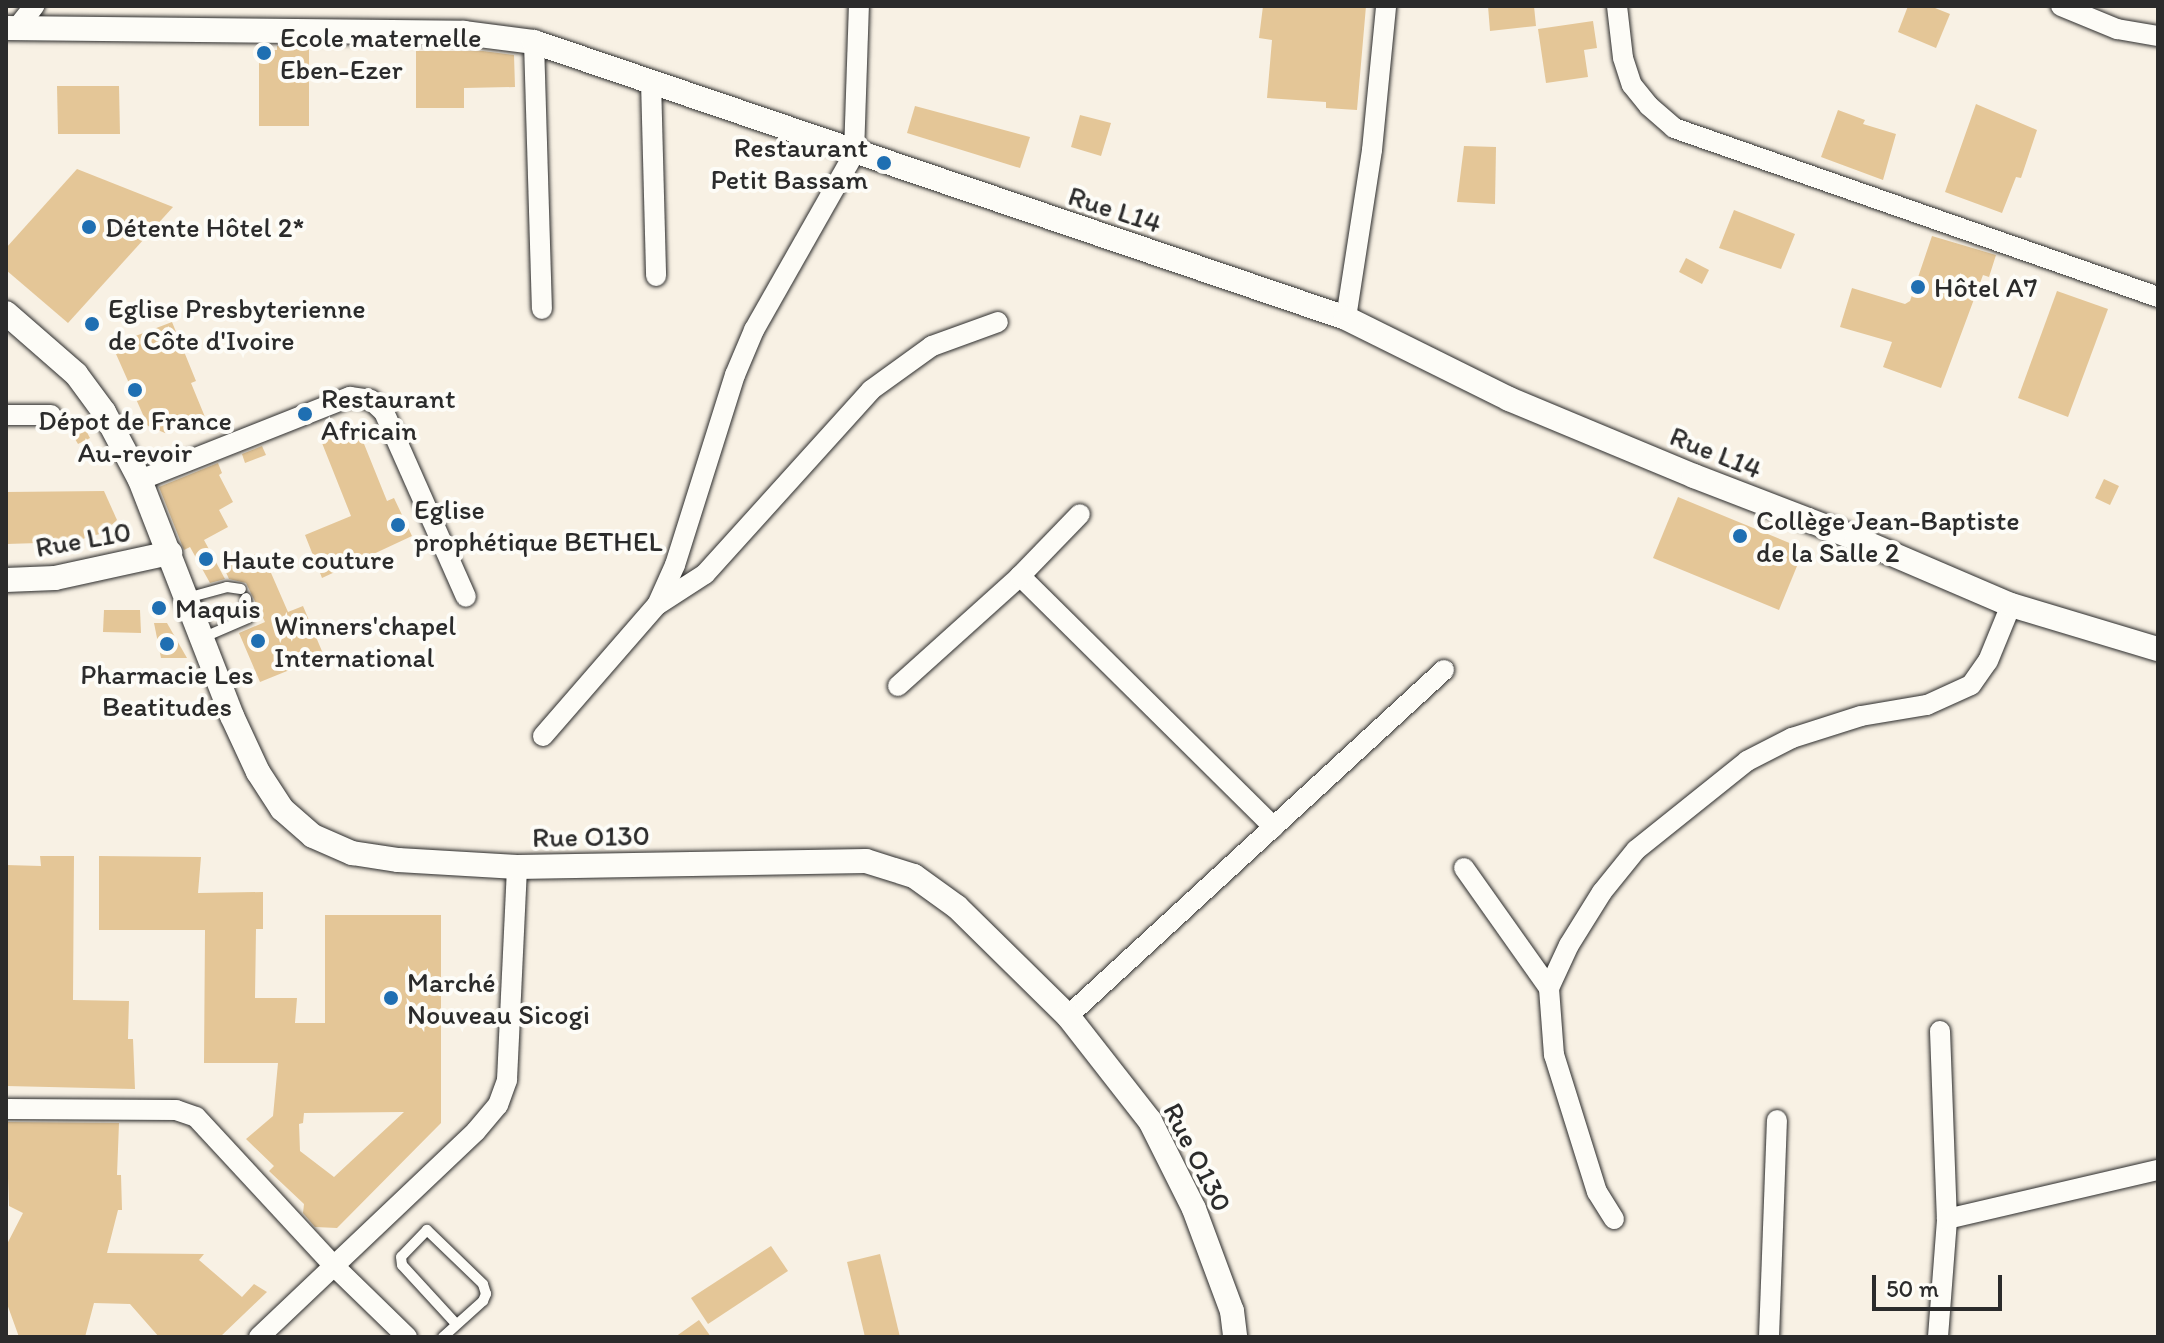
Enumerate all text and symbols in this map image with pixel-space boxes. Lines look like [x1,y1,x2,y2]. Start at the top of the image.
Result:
place label: Ecole maternelle Eben-Ezer [280,20,482,86]
marker: Ecole maternelle Eben-Ezer [255,44,273,62]
place label: Restaurant Petit Bassam [710,130,868,196]
marker: Restaurant Petit Bassam [875,154,893,172]
street label: Rue L14 [1064,178,1166,240]
place label: Détente Hôtel 2* [105,210,304,244]
marker: Détente Hôtel 2* [80,218,98,236]
place label: Hôtel A7 [1934,270,2037,304]
marker: Hôtel A7 [1909,278,1927,296]
place label: Eglise Presbyterienne de Côte d'Ivoire [108,291,365,357]
marker: Eglise Presbyterienne de Côte d'Ivoire [83,315,101,333]
marker: Dépot de France Au-revoir [126,381,144,399]
place label: Restaurant Africain [321,381,455,447]
place label: Dépot de France Au-revoir [38,403,232,469]
marker: Restaurant Africain [296,405,314,423]
street label: Rue L14 [1665,418,1767,486]
place label: Eglise prophétique BETHEL [414,492,663,558]
place label: Collège Jean-Baptiste de la Salle 2 [1756,503,2019,569]
street label: Rue L10 [33,514,133,564]
marker: Eglise prophétique BETHEL [389,516,407,534]
marker: Collège Jean-Baptiste de la Salle 2 [1731,527,1749,545]
place label: Haute couture [222,542,395,576]
marker: Haute couture [197,550,215,568]
place label: Maquis [175,591,261,625]
marker: Maquis [150,599,168,617]
place label: Winners'chapel International [274,608,456,674]
marker: Winners'chapel International [249,632,267,650]
marker: Pharmacie Les Beatitudes [158,635,176,653]
place label: Pharmacie Les Beatitudes [80,657,254,723]
street label: Rue O130 [532,818,650,854]
place label: Marché Nouveau Sicogi [407,965,590,1031]
marker: Marché Nouveau Sicogi [382,989,400,1007]
street label: Rue O130 [1156,1097,1240,1217]
scale bar [1876,1259,2006,1309]
text: 50 m [1886,1274,1939,1303]

